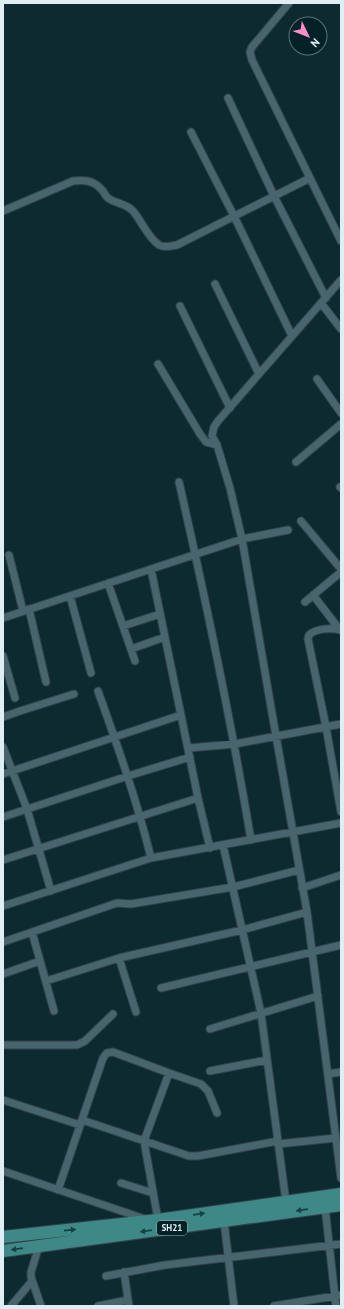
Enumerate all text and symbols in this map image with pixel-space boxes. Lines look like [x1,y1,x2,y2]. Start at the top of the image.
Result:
north arrow [288,16,328,56]
text: N [308,35,323,50]
one-way arrow [296,1207,308,1213]
one-way arrow [193,1211,205,1217]
road number: SH21 [157,1221,187,1235]
one-way arrow [64,1227,76,1233]
one-way arrow [140,1228,152,1234]
one-way arrow [11,1246,23,1252]

